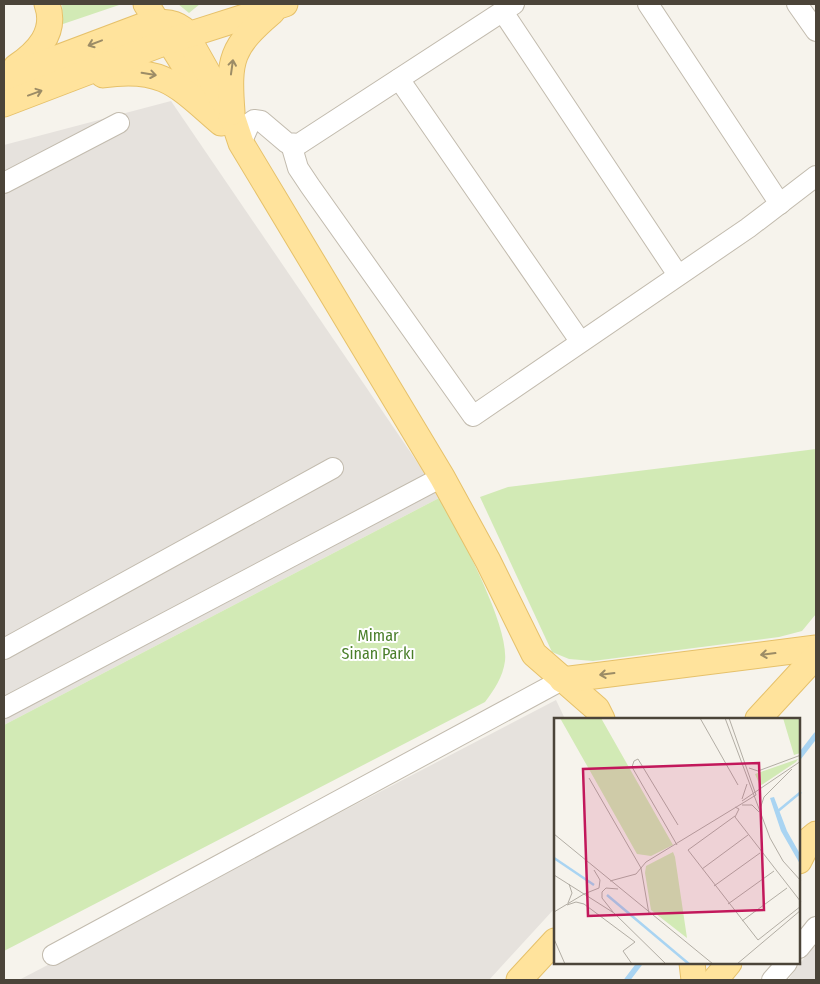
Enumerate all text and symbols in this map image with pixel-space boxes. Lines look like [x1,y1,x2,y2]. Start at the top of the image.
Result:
one-way arrow [88,39,103,48]
one-way arrow [227,59,237,75]
one-way arrow [140,70,156,80]
one-way arrow [27,88,42,97]
park label: Mimar Sinan Parkı [342,626,414,663]
one-way arrow [760,649,776,659]
one-way arrow [599,670,615,680]
inset map [554,718,800,964]

